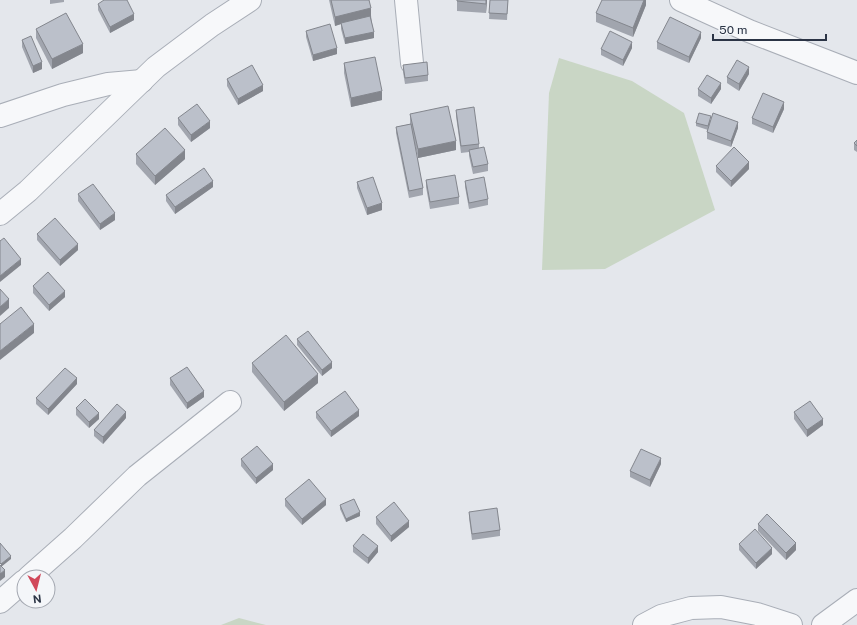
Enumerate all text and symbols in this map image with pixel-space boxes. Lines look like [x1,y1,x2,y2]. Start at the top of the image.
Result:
scale bar [713,16,826,42]
text: 50 m [719,23,747,37]
north arrow [16,569,56,609]
text: N [32,592,42,605]

